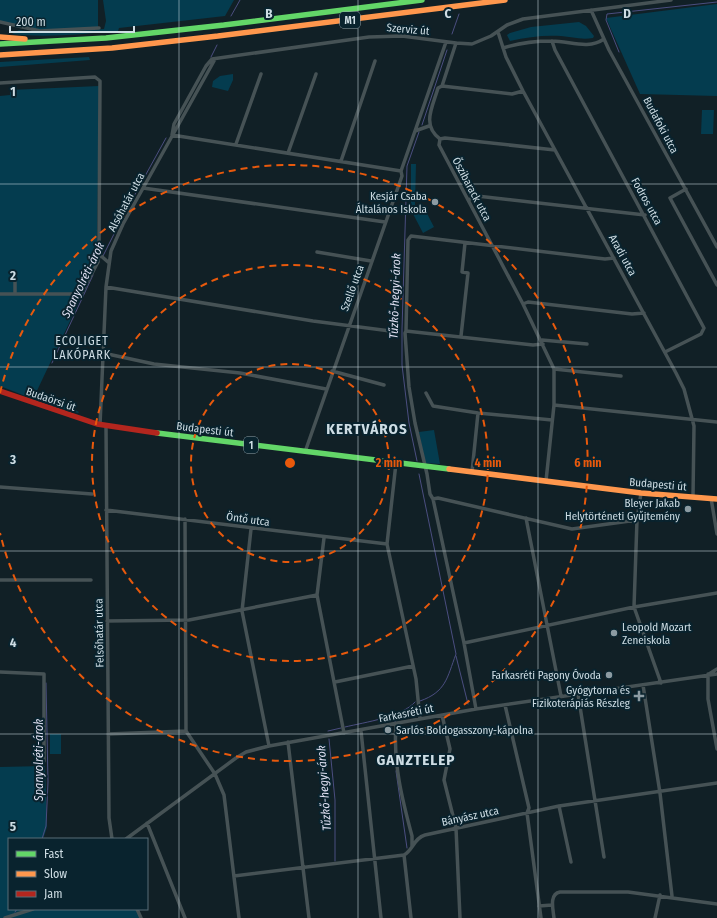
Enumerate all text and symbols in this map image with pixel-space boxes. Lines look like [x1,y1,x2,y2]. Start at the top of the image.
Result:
text: B [265,6,273,21]
text: C [445,6,452,21]
text: D [623,6,631,21]
scale bar [10,8,134,34]
road number: M1 [340,12,360,28]
text: 200 m [16,15,46,29]
street label: Szerviz út [386,21,430,38]
text: 1 [10,84,16,99]
street label: Budafoki utca [640,95,681,156]
street label: Őszibarack utca [449,155,495,223]
street label: Alsóhatár utca [105,171,147,234]
street label: Fodros utca [628,175,665,227]
place label: Kesjár Csaba Általános Iskola [356,190,427,216]
marker: Kesjár Csaba Általános Iskola [430,197,440,207]
street label: Aradi utca [606,232,639,278]
water label: Spanyolréti-árok [58,240,107,321]
water label: Tűzkő-hegyi-árok [387,253,403,339]
street label: Szellő utca [338,263,367,313]
text: 2 [9,268,16,283]
district label: ECOLIGET LAKÓPARK [53,334,111,362]
street label: Budaörsi út [24,385,78,414]
street label: Budapesti út [176,420,235,439]
district label: KERTVÁROS [326,420,408,438]
road number: 1 [244,437,258,453]
text: 3 [9,452,16,467]
centre of rings [283,456,297,470]
text: 2 min [375,456,402,470]
text: 4 min [474,456,502,470]
text: 6 min [574,456,602,470]
street label: Budapesti út [629,476,687,494]
place label: Bleyer Jakab Helytörténeti Gyűjtemény [565,497,680,523]
marker: Bleyer Jakab Helytörténeti Gyűjtemény [683,504,693,514]
street label: Öntő utca [225,510,270,529]
street label: Felsőhatár utca [92,598,107,668]
place label: Leopold Mozart Zeneiskola [622,621,692,647]
marker: Leopold Mozart Zeneiskola [609,628,619,638]
text: 4 [10,635,17,650]
place label: Farkasréti Pagony Óvoda [491,668,601,682]
marker: Farkasréti Pagony Óvoda [604,670,614,680]
place label: Gyógytorna és Fizikoterápiás Részleg [532,684,631,710]
marker: Gyógytorna és Fizikoterápiás Részleg [633,690,645,702]
street label: Farkasréti út [378,702,435,725]
water label: Spanyolréti-árok [32,719,46,802]
place label: Sarlós Boldogasszony-kápolna [396,724,533,737]
marker: Sarlós Boldogasszony-kápolna [383,725,393,735]
water label: Tűzkő-hegyi-árok [314,745,334,831]
district label: GANZTELEP [377,751,456,769]
street label: Bányász utca [440,804,500,829]
text: 5 [10,819,16,834]
legend [8,838,148,910]
text: Fast [44,847,63,861]
text: Slow [44,867,67,881]
text: Jam [44,887,62,901]

